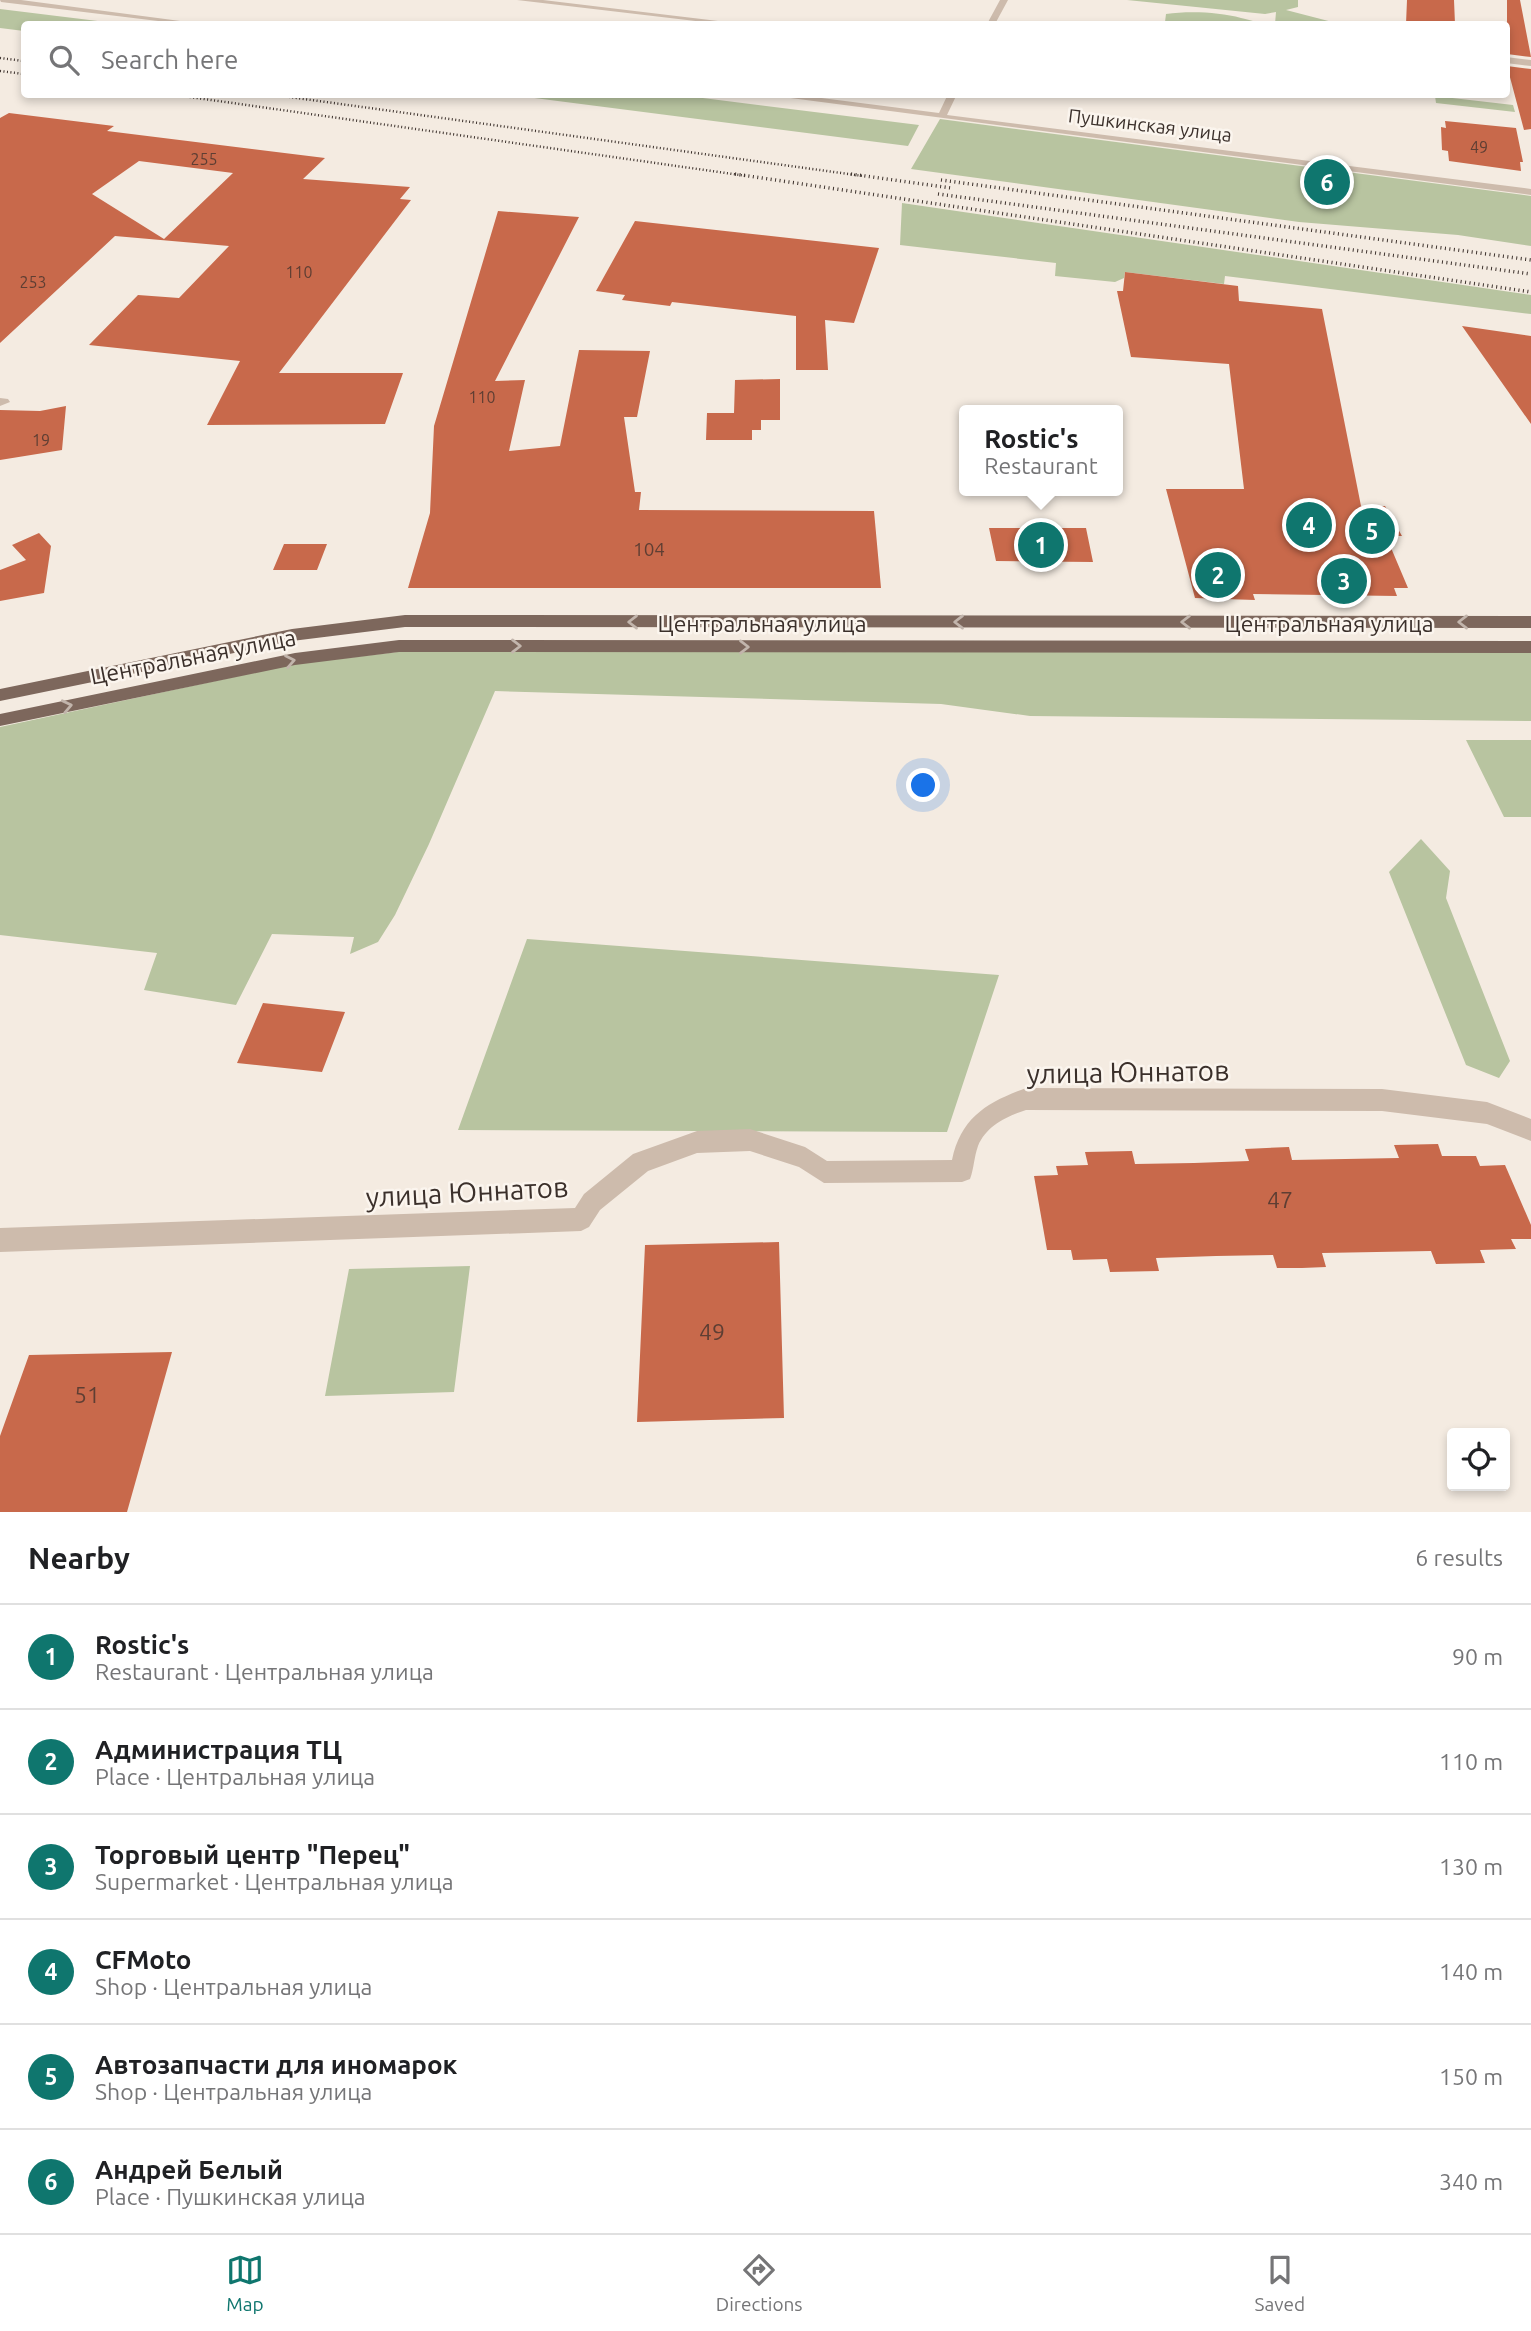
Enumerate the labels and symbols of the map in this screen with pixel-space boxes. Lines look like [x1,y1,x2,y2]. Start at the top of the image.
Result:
street label: Пушкинская улица [1067,104,1233,146]
house number: 49 [1470,138,1488,156]
house number: 255 [190,150,218,168]
pin: 6 [1304,156,1350,208]
house number: 110 [285,263,313,281]
house number: 253 [19,273,47,291]
house number: 110 [468,388,496,406]
house number: 19 [32,431,50,449]
pin: 4 [1286,499,1332,551]
pin: 5 [1349,505,1395,557]
pin: 1 [1018,519,1064,571]
house number: 104 [633,538,665,560]
pin: 2 [1195,549,1241,601]
pin: 3 [1321,555,1367,607]
street label: Центральная улица [657,611,867,636]
street label: Центральная улица [1224,611,1434,636]
one-way arrow [628,614,638,630]
one-way arrow [953,614,964,630]
one-way arrow [1181,614,1191,630]
one-way arrow [1457,614,1468,630]
street label: Центральная улица [88,624,298,689]
one-way arrow [511,638,522,654]
one-way arrow [739,639,749,655]
one-way arrow [284,654,296,669]
one-way arrow [61,700,73,715]
your location [906,768,940,802]
street label: улица Юннатов [1026,1054,1230,1089]
street label: улица Юннатов [365,1171,569,1212]
house number: 47 [1267,1187,1293,1212]
house number: 49 [699,1319,725,1344]
house number: 51 [74,1382,100,1407]

